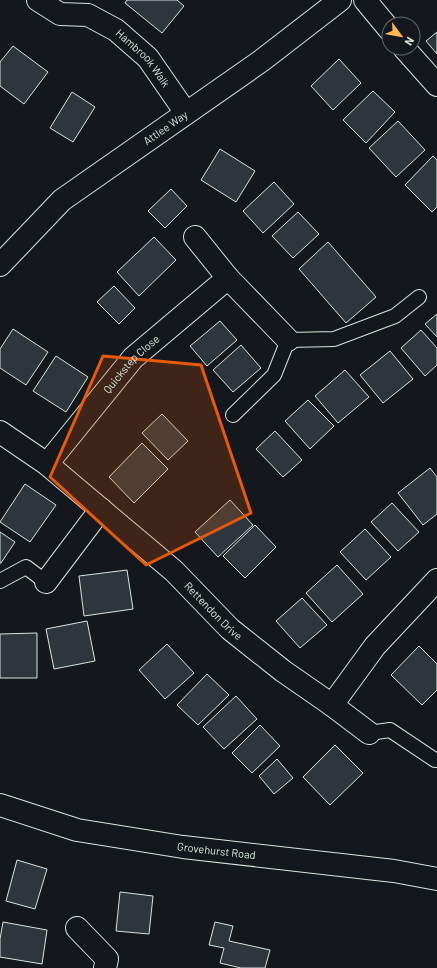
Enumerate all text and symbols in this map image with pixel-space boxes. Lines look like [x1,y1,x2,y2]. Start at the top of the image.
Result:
north arrow [381,16,421,56]
street label: Hambrook Walk [113,26,173,90]
text: N [402,35,417,48]
street label: Attlee Way [141,107,190,147]
street label: Quickstep Close [100,332,162,396]
street label: Rettendon Drive [182,579,245,642]
street label: Grovehurst Road [176,839,257,861]

